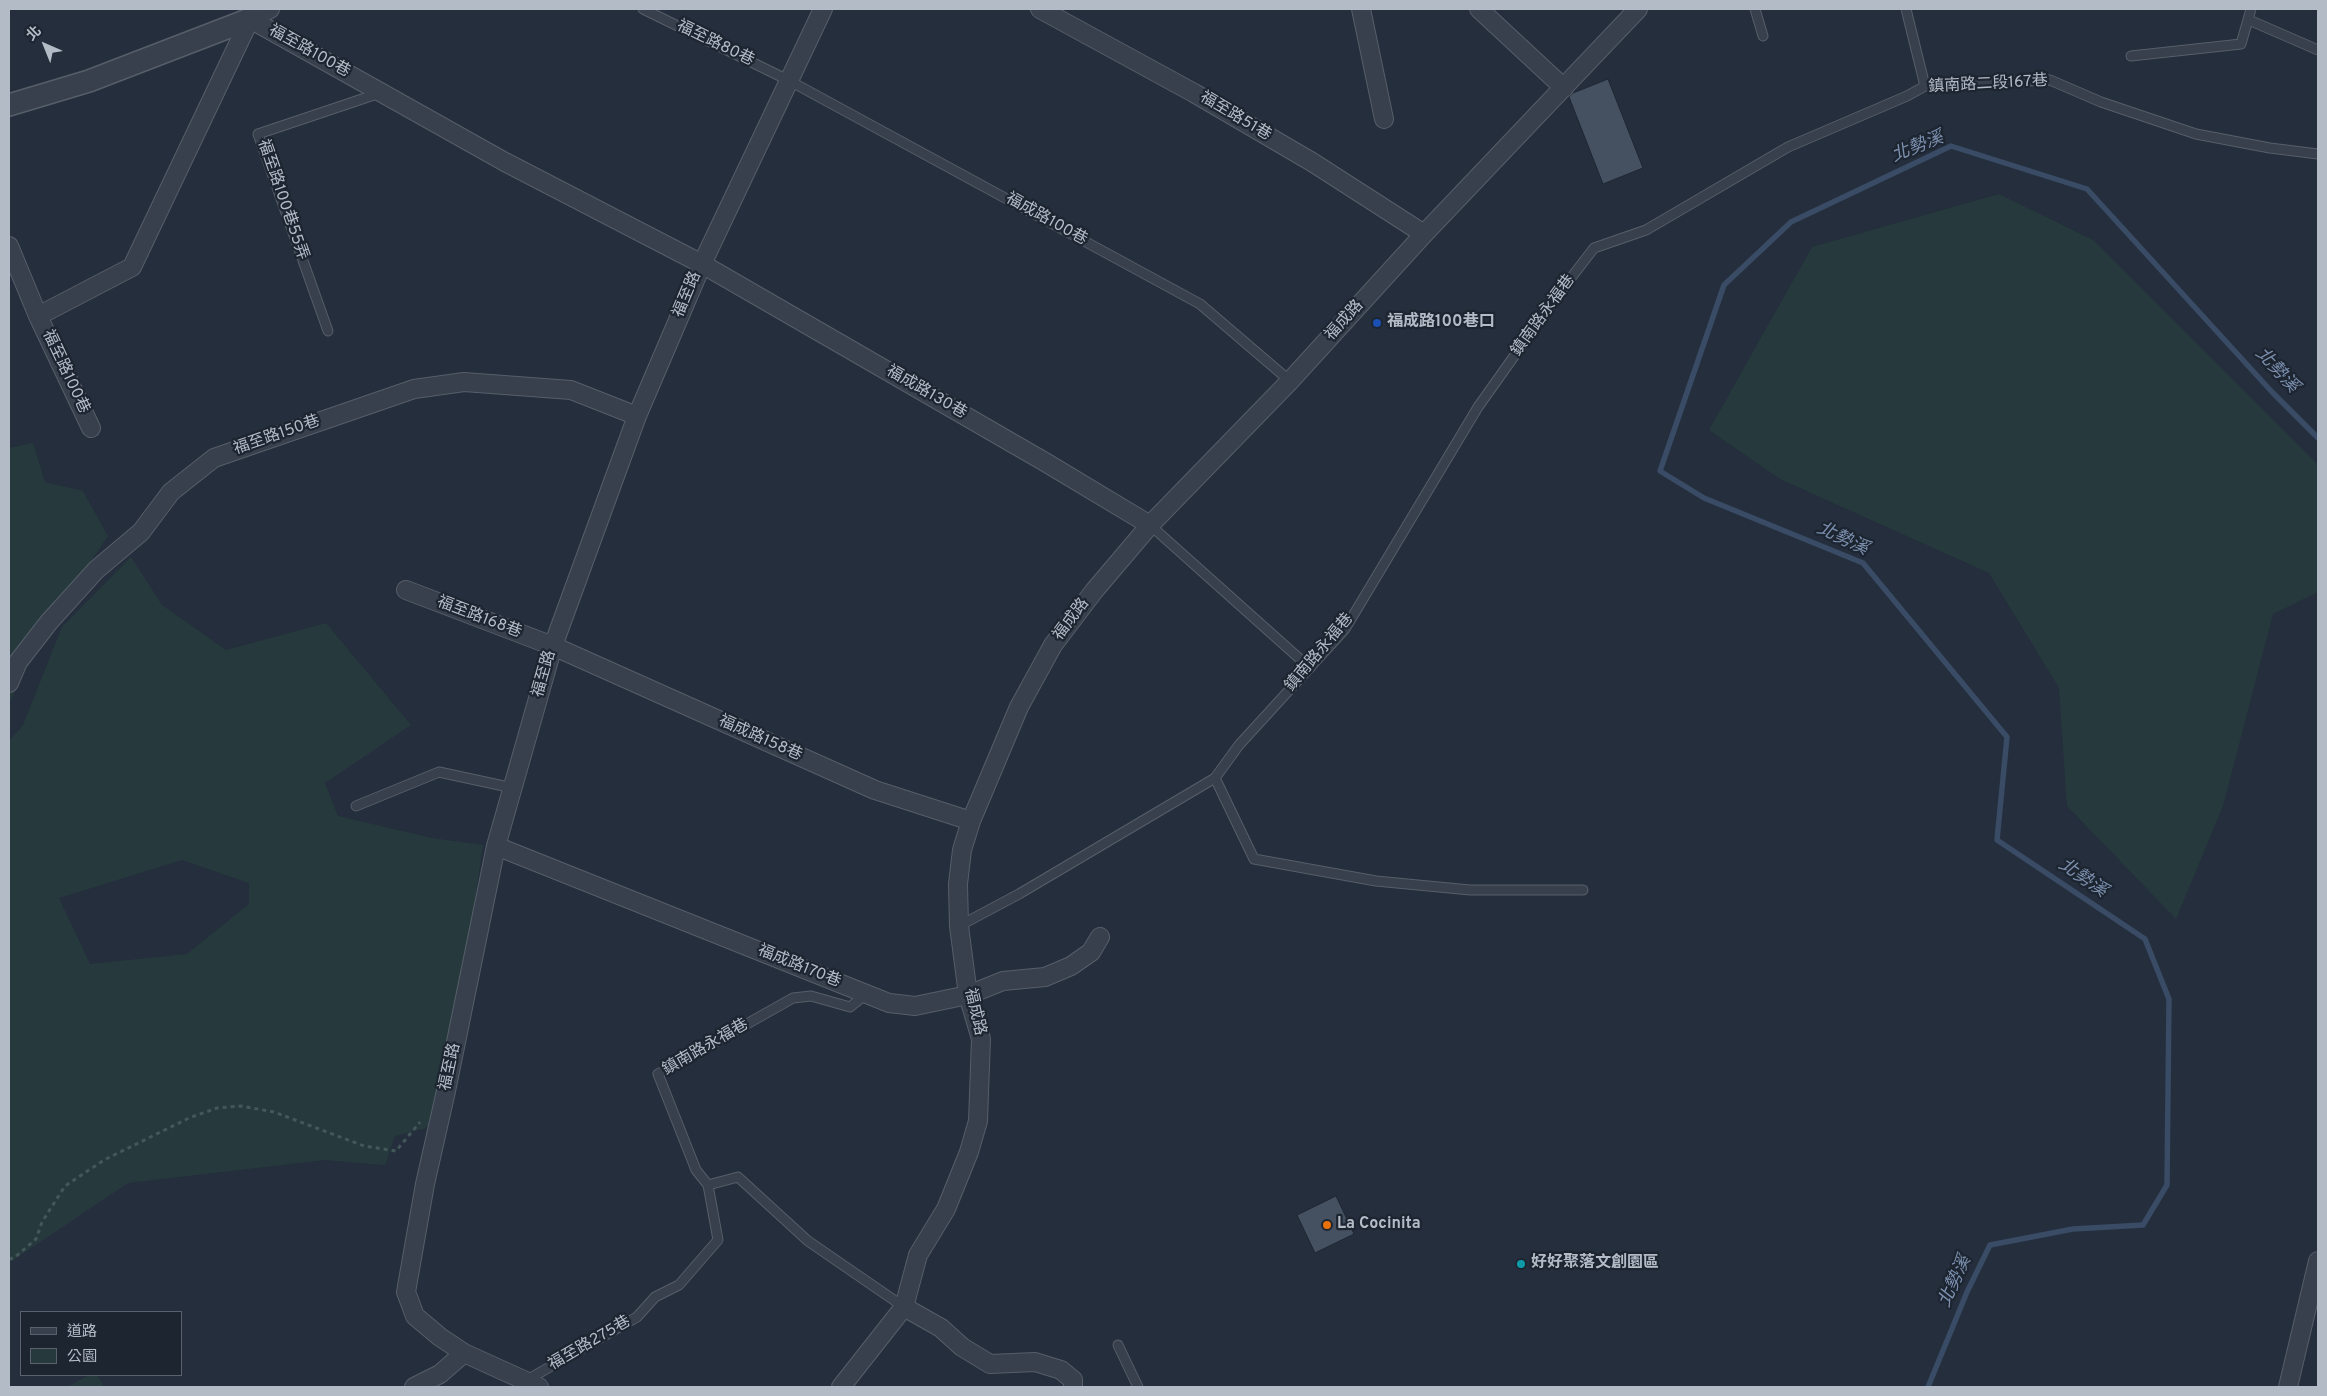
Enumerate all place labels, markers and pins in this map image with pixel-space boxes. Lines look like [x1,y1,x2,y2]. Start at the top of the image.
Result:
place label: 福成路100巷口 [1387,313,1494,333]
marker: 福成路100巷口 [1371,317,1383,329]
place label: La Cocinita [1337,1215,1421,1235]
marker: La Cocinita [1321,1219,1333,1231]
place label: 好好聚落文創園區 [1531,1254,1659,1274]
marker: 好好聚落文創園區 [1515,1258,1527,1270]

